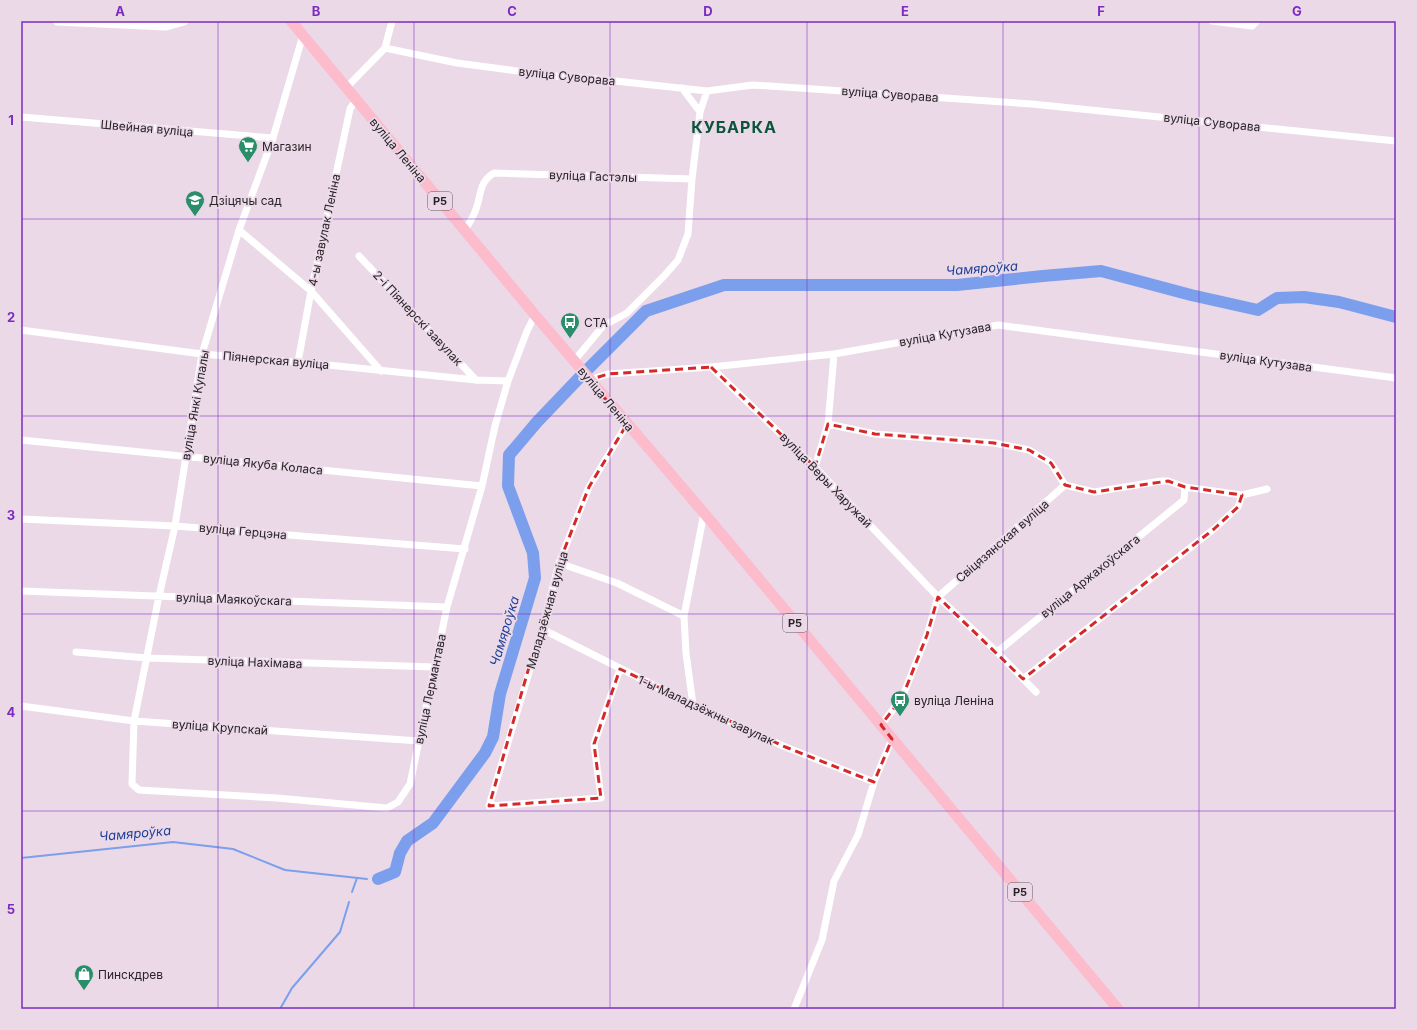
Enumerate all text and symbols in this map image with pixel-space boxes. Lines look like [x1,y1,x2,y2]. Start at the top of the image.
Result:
text: A [115,3,125,19]
text: B [312,3,321,19]
text: C [507,3,517,19]
text: D [703,3,713,19]
text: E [901,3,909,19]
text: F [1097,3,1105,19]
text: G [1292,3,1302,19]
street label: вуліца Суворава [518,63,616,89]
street label: вуліца Суворава [841,83,939,105]
street label: вуліца Суворава [1163,109,1261,135]
text: 1 [8,112,14,128]
street label: вуліца Леніна [367,115,429,185]
street label: Швейная вуліца [100,116,194,140]
district label: КУБАРКА [691,117,777,137]
supermarket icon: Магазин [237,135,259,163]
place label: Магазин [262,139,312,154]
street label: вуліца Гастэлы [549,167,637,185]
street label: 4-ы завулак Леніна [305,172,343,288]
school or university icon: Дзіцячы сад [184,189,206,217]
road number: Р5 [428,192,452,210]
place label: Дзіцячы сад [209,193,282,208]
water label: Чамяроўка [945,258,1019,278]
street label: 2-і Піянерскі завулак [370,267,466,369]
text: 2 [7,309,15,325]
bus stop icon: СТА [559,311,581,339]
place label: СТА [584,315,608,330]
street label: вуліца Кутузава [898,319,992,349]
street label: вуліца Кутузава [1219,347,1313,375]
street label: Піянерская вуліца [222,348,330,372]
street label: вуліца Янкі Купалы [178,349,212,461]
street label: вуліца Леніна [575,364,637,434]
street label: вуліца Веры Харужай [777,429,875,531]
street label: вуліца Якуба Коласа [202,450,324,478]
street label: Свіцязянская вуліца [952,496,1052,586]
text: 3 [7,507,15,523]
street label: вуліца Герцэна [198,520,288,542]
street label: вуліца Аржахоўскага [1037,531,1143,621]
street label: Маладзёжная вуліца [523,549,571,671]
street label: вуліца Маякоўскага [176,589,292,609]
water label: Чамяроўка [486,594,522,668]
road number: Р5 [783,614,807,632]
street label: вуліца Лермантава [411,633,449,745]
street label: вуліца Нахімава [207,653,303,671]
street label: 1-ы Маладзёжны завулак [635,672,777,748]
bus stop icon: вуліца Леніна [889,689,911,717]
place label: вуліца Леніна [914,693,994,708]
text: 4 [7,704,16,720]
street label: вуліца Крупскай [171,716,269,738]
water label: Чамяроўка [98,822,172,844]
road number: Р5 [1008,883,1032,901]
text: 5 [7,901,15,917]
shop icon: Пинскдрев [73,963,95,991]
place label: Пинскдрев [98,967,163,982]

